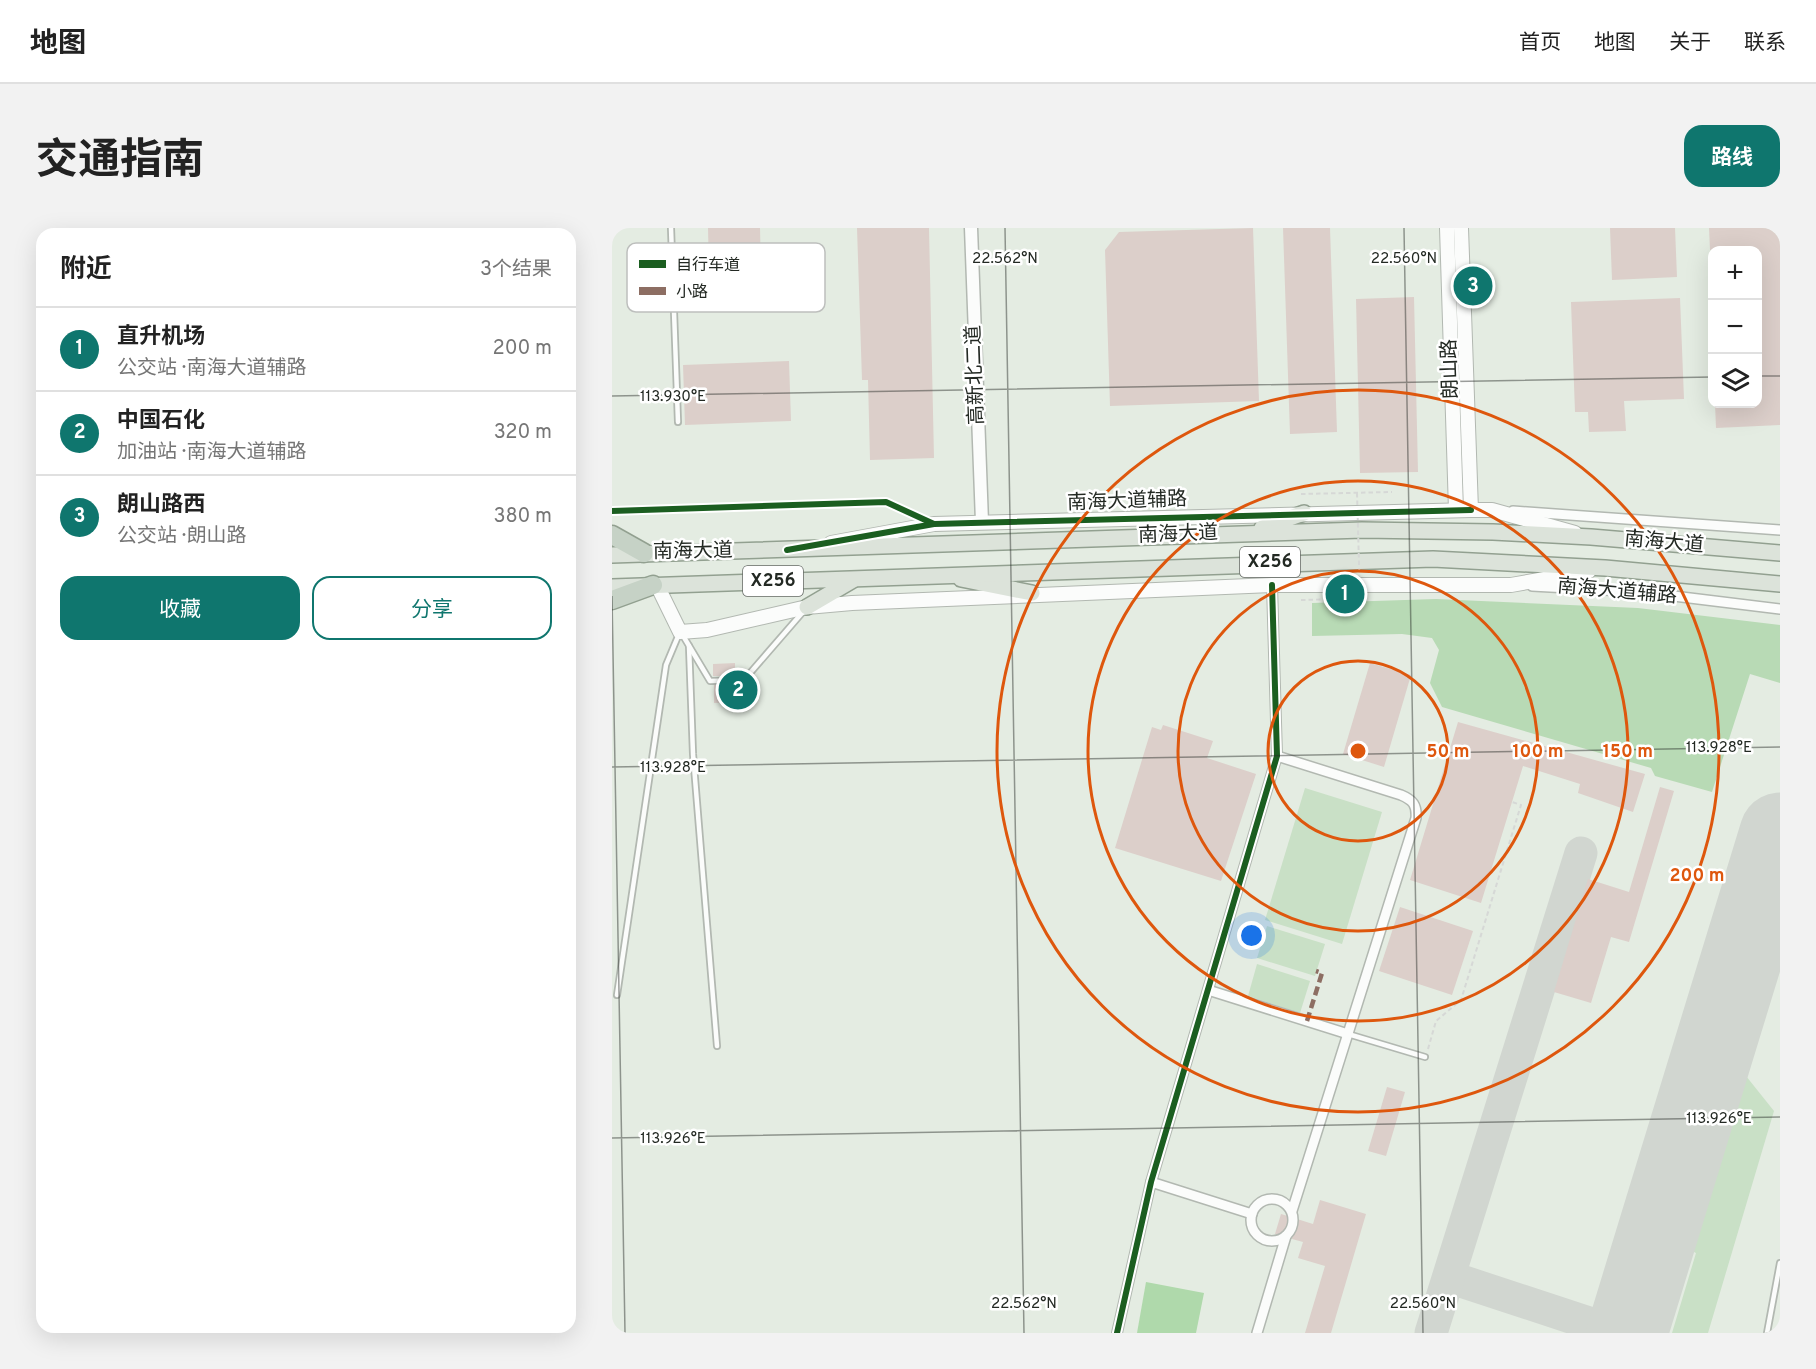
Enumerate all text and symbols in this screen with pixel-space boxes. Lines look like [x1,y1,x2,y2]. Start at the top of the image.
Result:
text: 地图 [30,27,86,63]
text: 首页 [1519,30,1561,57]
text: 地图 [1594,30,1636,57]
text: 关于 [1669,30,1711,57]
text: 联系 [1744,30,1786,57]
button: 路线 [1684,125,1780,187]
text: 交通指南 [36,136,204,189]
legend [627,243,825,312]
map controls [1708,246,1762,408]
button: + [1708,246,1762,300]
text: 22.562°N [972,250,1038,269]
text: 22.560°N [1371,250,1437,269]
text: 附近 [60,254,112,287]
text: 自行车道 [676,256,740,276]
text: 3个结果 [480,257,552,283]
pin: 3 [1454,264,1492,308]
text: 小路 [676,283,708,303]
button: − [1708,300,1762,354]
text: 直升机场 [117,324,205,351]
street label: 高新北二道 [961,325,991,425]
text: 1 [76,336,84,362]
text: 200 m [493,336,552,362]
street label: 朗山路 [1437,339,1465,399]
button: layers [1708,354,1762,408]
text: 公交站 · 南海大道辅路 [117,356,306,382]
text: 113.930°E [640,388,706,407]
text: 中国石化 [117,408,205,435]
text: 2 [73,420,86,446]
text: 320 m [494,420,552,446]
text: 加油站 · 南海大道辅路 [117,440,306,466]
street label: 南海大道辅路 [1067,487,1187,517]
text: 朗山路西 [117,492,205,519]
text: 3 [74,504,86,530]
text: 380 m [493,504,552,530]
street label: 南海大道 [1138,521,1218,549]
text: 公交站 · 朗山路 [117,524,246,550]
street label: 南海大道 [1623,527,1705,559]
street label: 南海大道 [653,538,733,566]
road number: X256 [1240,547,1300,577]
road number: X256 [743,566,803,596]
pin: 1 [1326,572,1364,616]
street label: 南海大道辅路 [1556,574,1678,610]
button: 收藏 [60,576,300,640]
button: 分享 [312,576,552,640]
pin: 2 [718,668,758,712]
text: 113.928°E [1686,739,1752,758]
centre of rings [1348,741,1368,761]
text: 50 m [1426,741,1470,764]
text: 100 m [1512,741,1564,764]
text: 150 m [1603,741,1653,764]
text: 113.928°E [640,759,706,778]
text: 200 m [1669,865,1725,888]
your location [1237,921,1266,950]
text: 113.926°E [1686,1110,1752,1129]
text: 113.926°E [640,1130,706,1149]
text: 22.562°N [991,1295,1057,1314]
text: 22.560°N [1390,1295,1456,1314]

